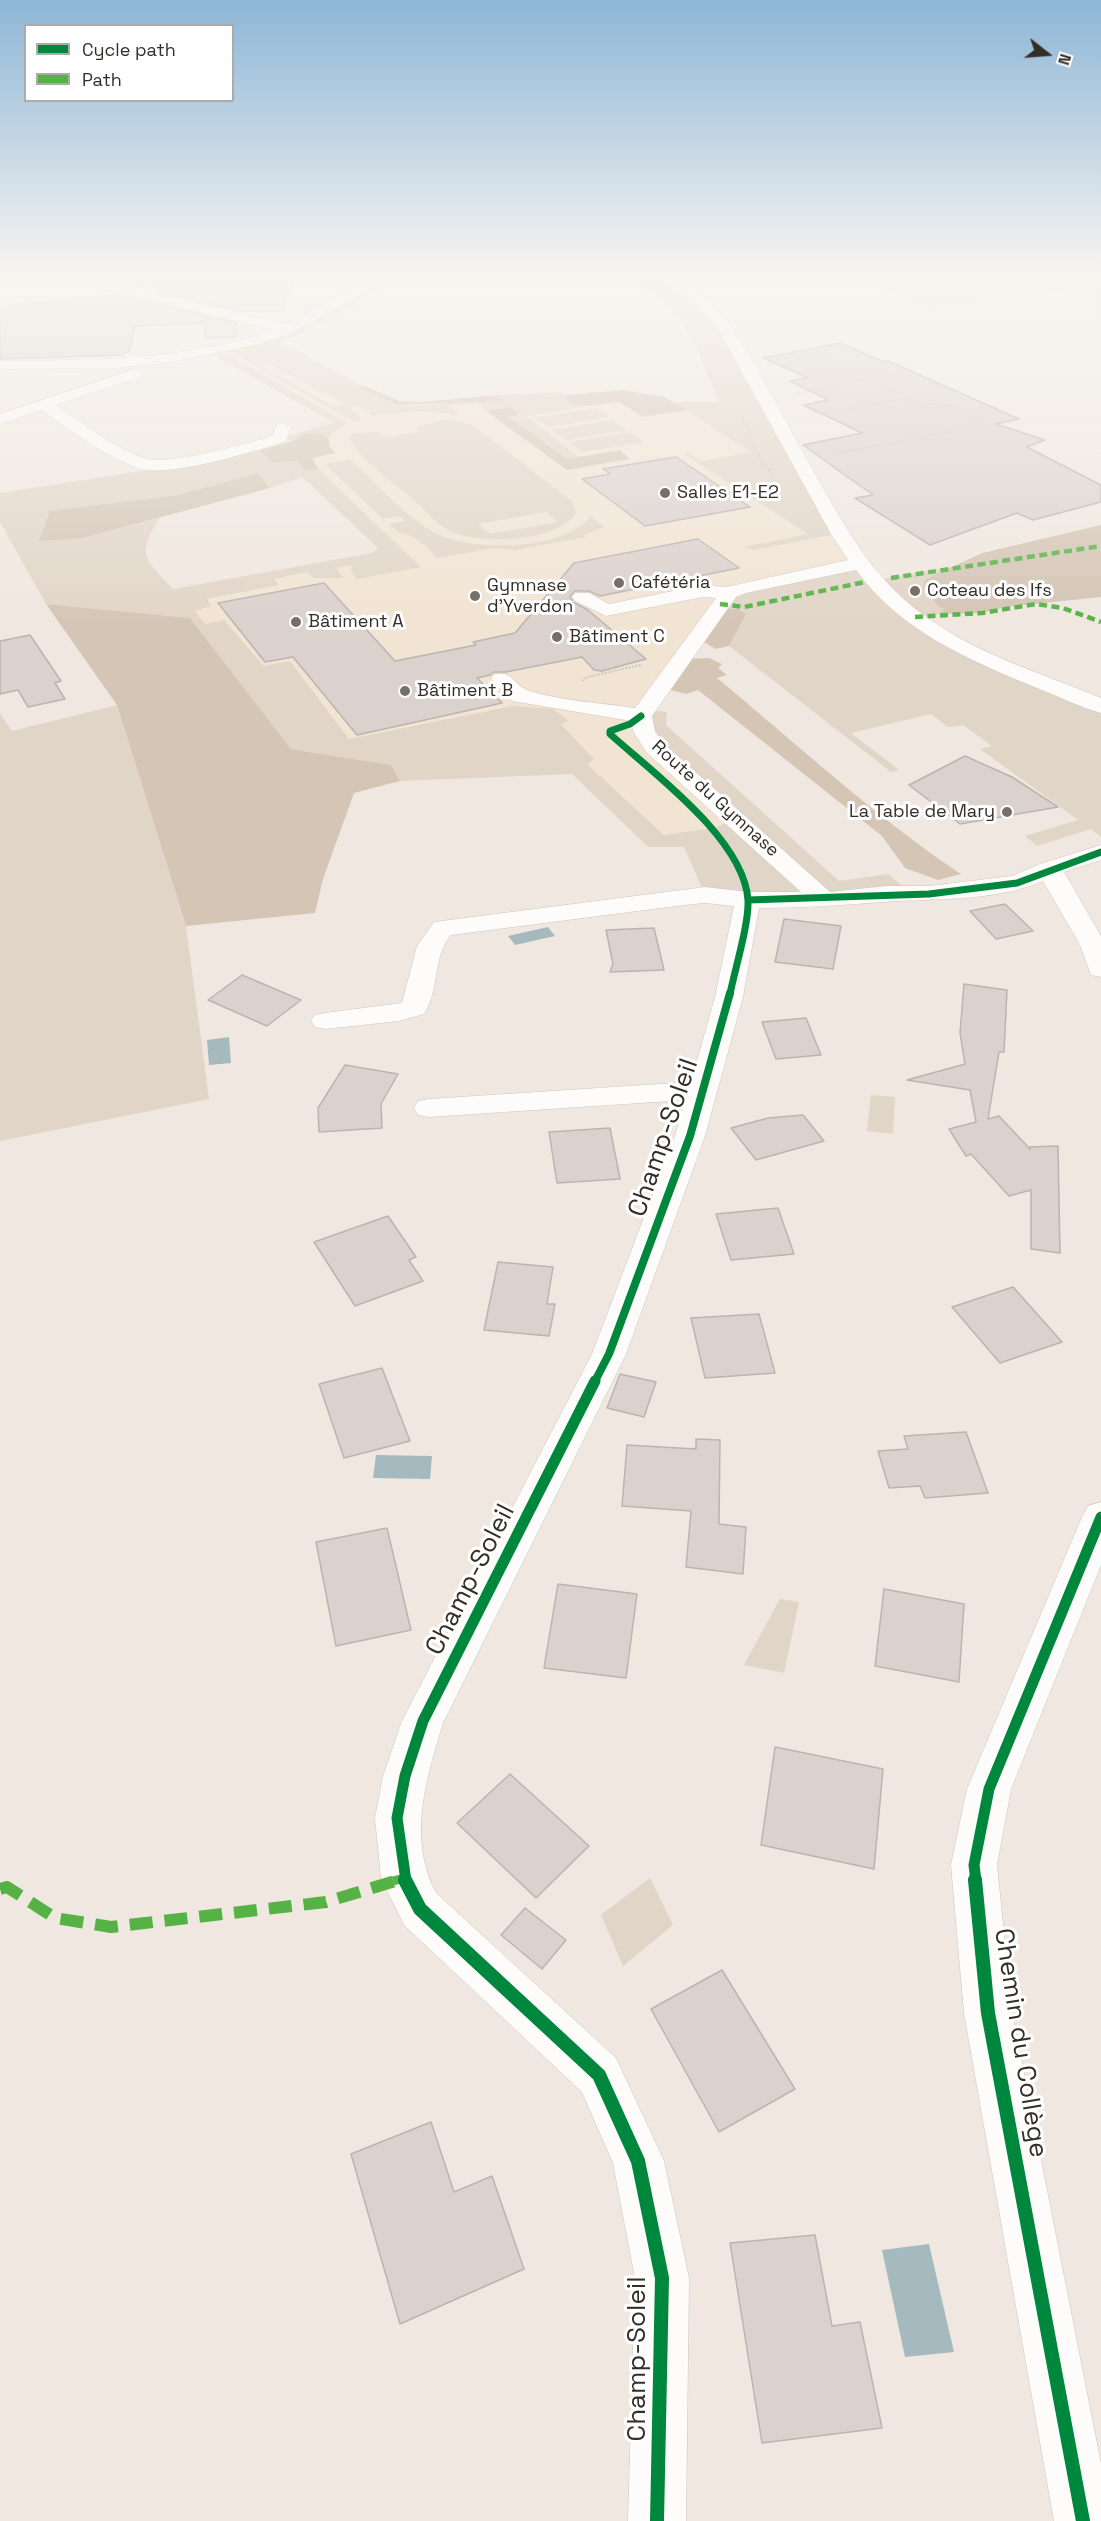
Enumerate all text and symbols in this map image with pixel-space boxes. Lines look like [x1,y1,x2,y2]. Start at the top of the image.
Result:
legend [24,24,234,102]
north arrow [1017,24,1077,84]
text: Cycle path [82,38,176,61]
text: N [1053,51,1076,68]
text: Path [82,68,122,91]
place label: Salles E1-E2 [677,482,779,504]
marker: Salles E1-E2 [658,486,672,500]
place label: Cafétéria [631,572,710,594]
place label: Gymnase d'Yverdon [487,575,573,618]
marker: Cafétéria [612,576,626,590]
place label: Coteau des Ifs [927,580,1052,602]
marker: Coteau des Ifs [908,584,922,598]
marker: Gymnase d'Yverdon [468,589,482,603]
place label: Bâtiment A [308,611,404,633]
marker: Bâtiment A [289,615,303,629]
place label: Bâtiment C [569,626,665,648]
marker: Bâtiment C [550,630,564,644]
place label: Bâtiment B [417,680,513,702]
marker: Bâtiment B [398,684,412,698]
street label: Route du Gymnase [647,736,783,862]
place label: La Table de Mary [849,801,995,823]
marker: La Table de Mary [1000,805,1014,819]
street label: Champ-Soleil [622,1055,706,1221]
street label: Champ-Soleil [420,1499,522,1661]
street label: Chemin du Collège [986,1926,1054,2160]
street label: Champ-Soleil [622,2276,654,2442]

